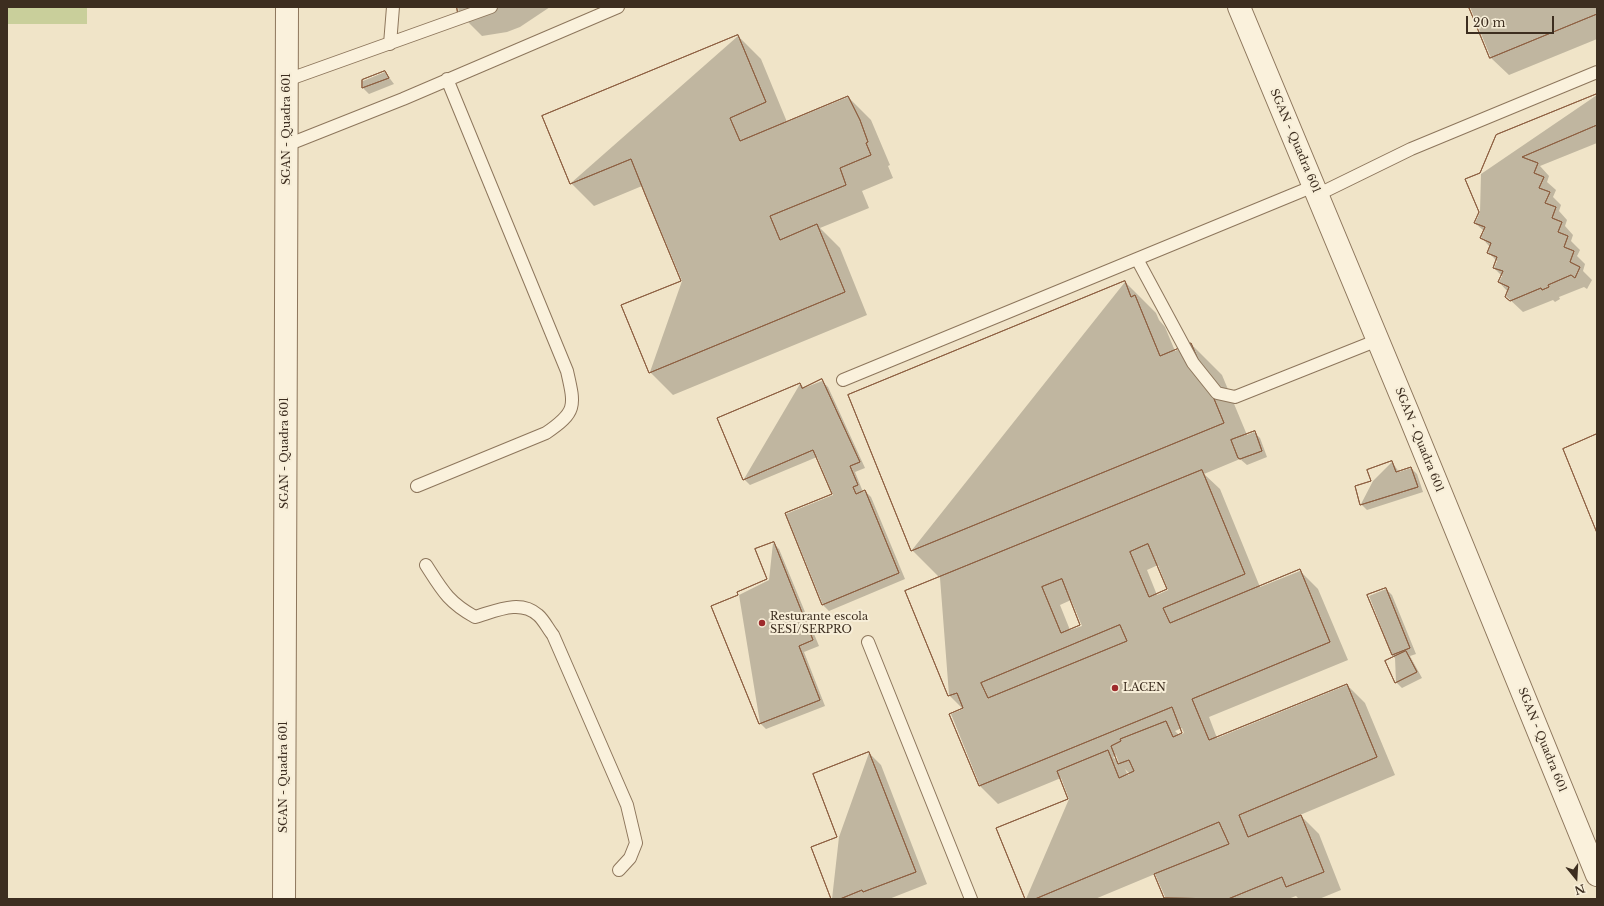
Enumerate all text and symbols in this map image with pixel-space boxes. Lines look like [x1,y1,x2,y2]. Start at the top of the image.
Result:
scale bar [1468,8,1556,34]
text: 20 m [1473,15,1505,30]
street label: SGAN - Quadra 601 [280,73,294,185]
street label: SGAN - Quadra 601 [1267,87,1323,195]
street label: SGAN - Quadra 601 [1392,386,1446,494]
street label: SGAN - Quadra 601 [278,397,292,509]
place label: Resturante escola SESI/SERPRO [770,610,868,636]
marker: Resturante escola SESI/SERPRO [757,618,767,628]
place label: LACEN [1123,681,1166,695]
marker: LACEN [1110,683,1120,693]
street label: SGAN - Quadra 601 [1515,686,1569,794]
street label: SGAN - Quadra 601 [277,721,291,833]
north arrow [1556,858,1596,898]
text: N [1573,881,1587,898]

